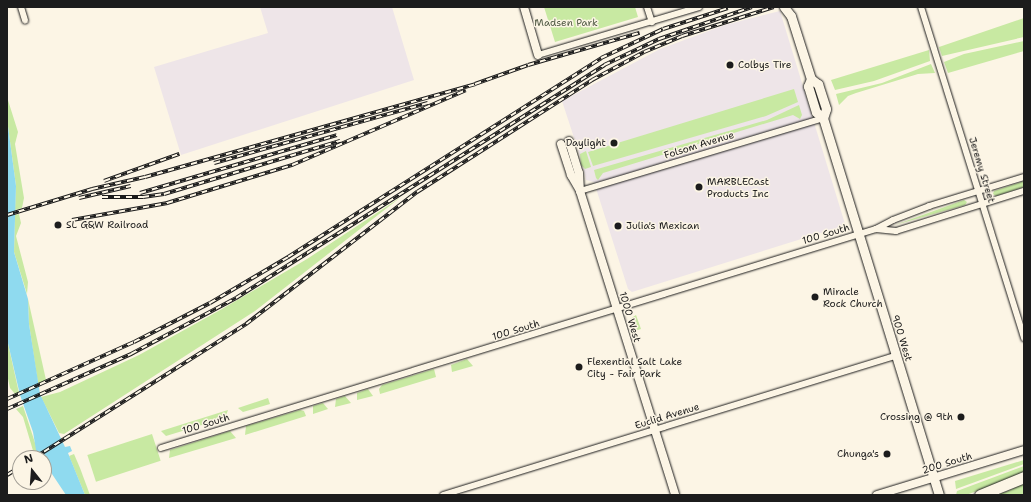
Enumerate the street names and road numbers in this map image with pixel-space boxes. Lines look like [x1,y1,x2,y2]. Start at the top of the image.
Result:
street label: Folsom Avenue [663,129,735,161]
street label: Jeremy Street [966,136,998,204]
street label: 100 South [801,221,851,247]
street label: 1000 West [617,290,643,344]
street label: 900 West [889,313,915,363]
street label: 100 South [491,317,541,343]
street label: Euclid Avenue [633,400,701,432]
street label: 100 South [181,411,231,437]
street label: 200 South [921,450,973,476]

